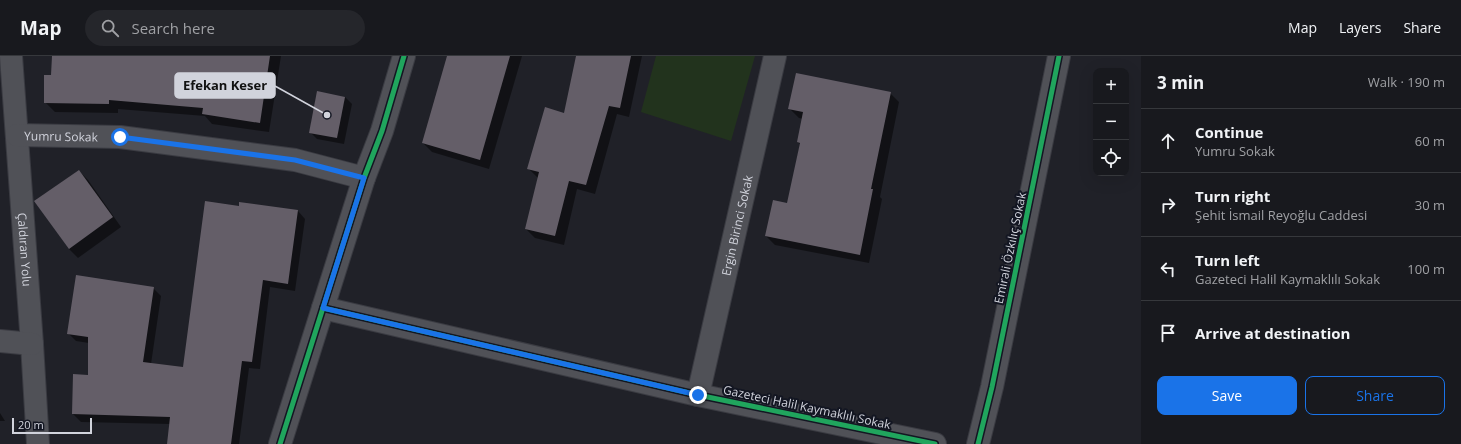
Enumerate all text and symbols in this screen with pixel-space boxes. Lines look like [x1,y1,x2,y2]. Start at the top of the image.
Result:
search box [85,10,365,46]
text: Map [20,15,61,41]
icon: search [99,17,121,39]
text: Search here [131,18,215,38]
text: Map [1288,18,1317,37]
text: Layers [1339,18,1381,37]
text: Share [1403,18,1441,37]
map controls [1093,68,1129,176]
button: + [1093,68,1129,104]
text: 3 min [1157,71,1204,94]
callout: Efekan Keser [175,73,275,98]
text: Walk · 190 m [1368,73,1445,91]
text: Efekan Keser [183,76,267,94]
button: − [1093,104,1129,140]
text: Continue [1195,122,1263,142]
street label: Yumru Sokak [24,127,99,145]
route start [111,128,129,146]
icon: ahead [1157,130,1179,152]
text: 60 m [1415,132,1445,150]
button: locate [1093,140,1129,176]
text: Yumru Sokak [1195,142,1275,160]
street label: Ergin Birinci Sokak [717,173,756,277]
text: Turn right [1195,186,1270,206]
street label: Emirali Özkılıç Sokak [990,190,1030,305]
icon: right [1157,194,1179,216]
text: 30 m [1415,196,1445,214]
text: Şehit İsmail Reyoğlu Caddesi [1195,206,1367,224]
street label: Çaldıran Yolu [14,212,36,287]
text: Turn left [1195,250,1260,270]
icon: left [1157,258,1179,280]
text: 100 m [1407,260,1445,278]
text: Gazeteci Halil Kaymaklılı Sokak [1195,270,1380,288]
icon: arrive [1157,322,1179,344]
text: Arrive at destination [1195,323,1350,343]
button: Save [1157,376,1297,415]
button: Share [1305,376,1445,415]
street label: Gazeteci Halil Kaymaklılı Sokak [722,381,893,433]
route end [689,386,707,404]
scale bar [12,416,92,435]
text: 20 m [18,417,44,432]

